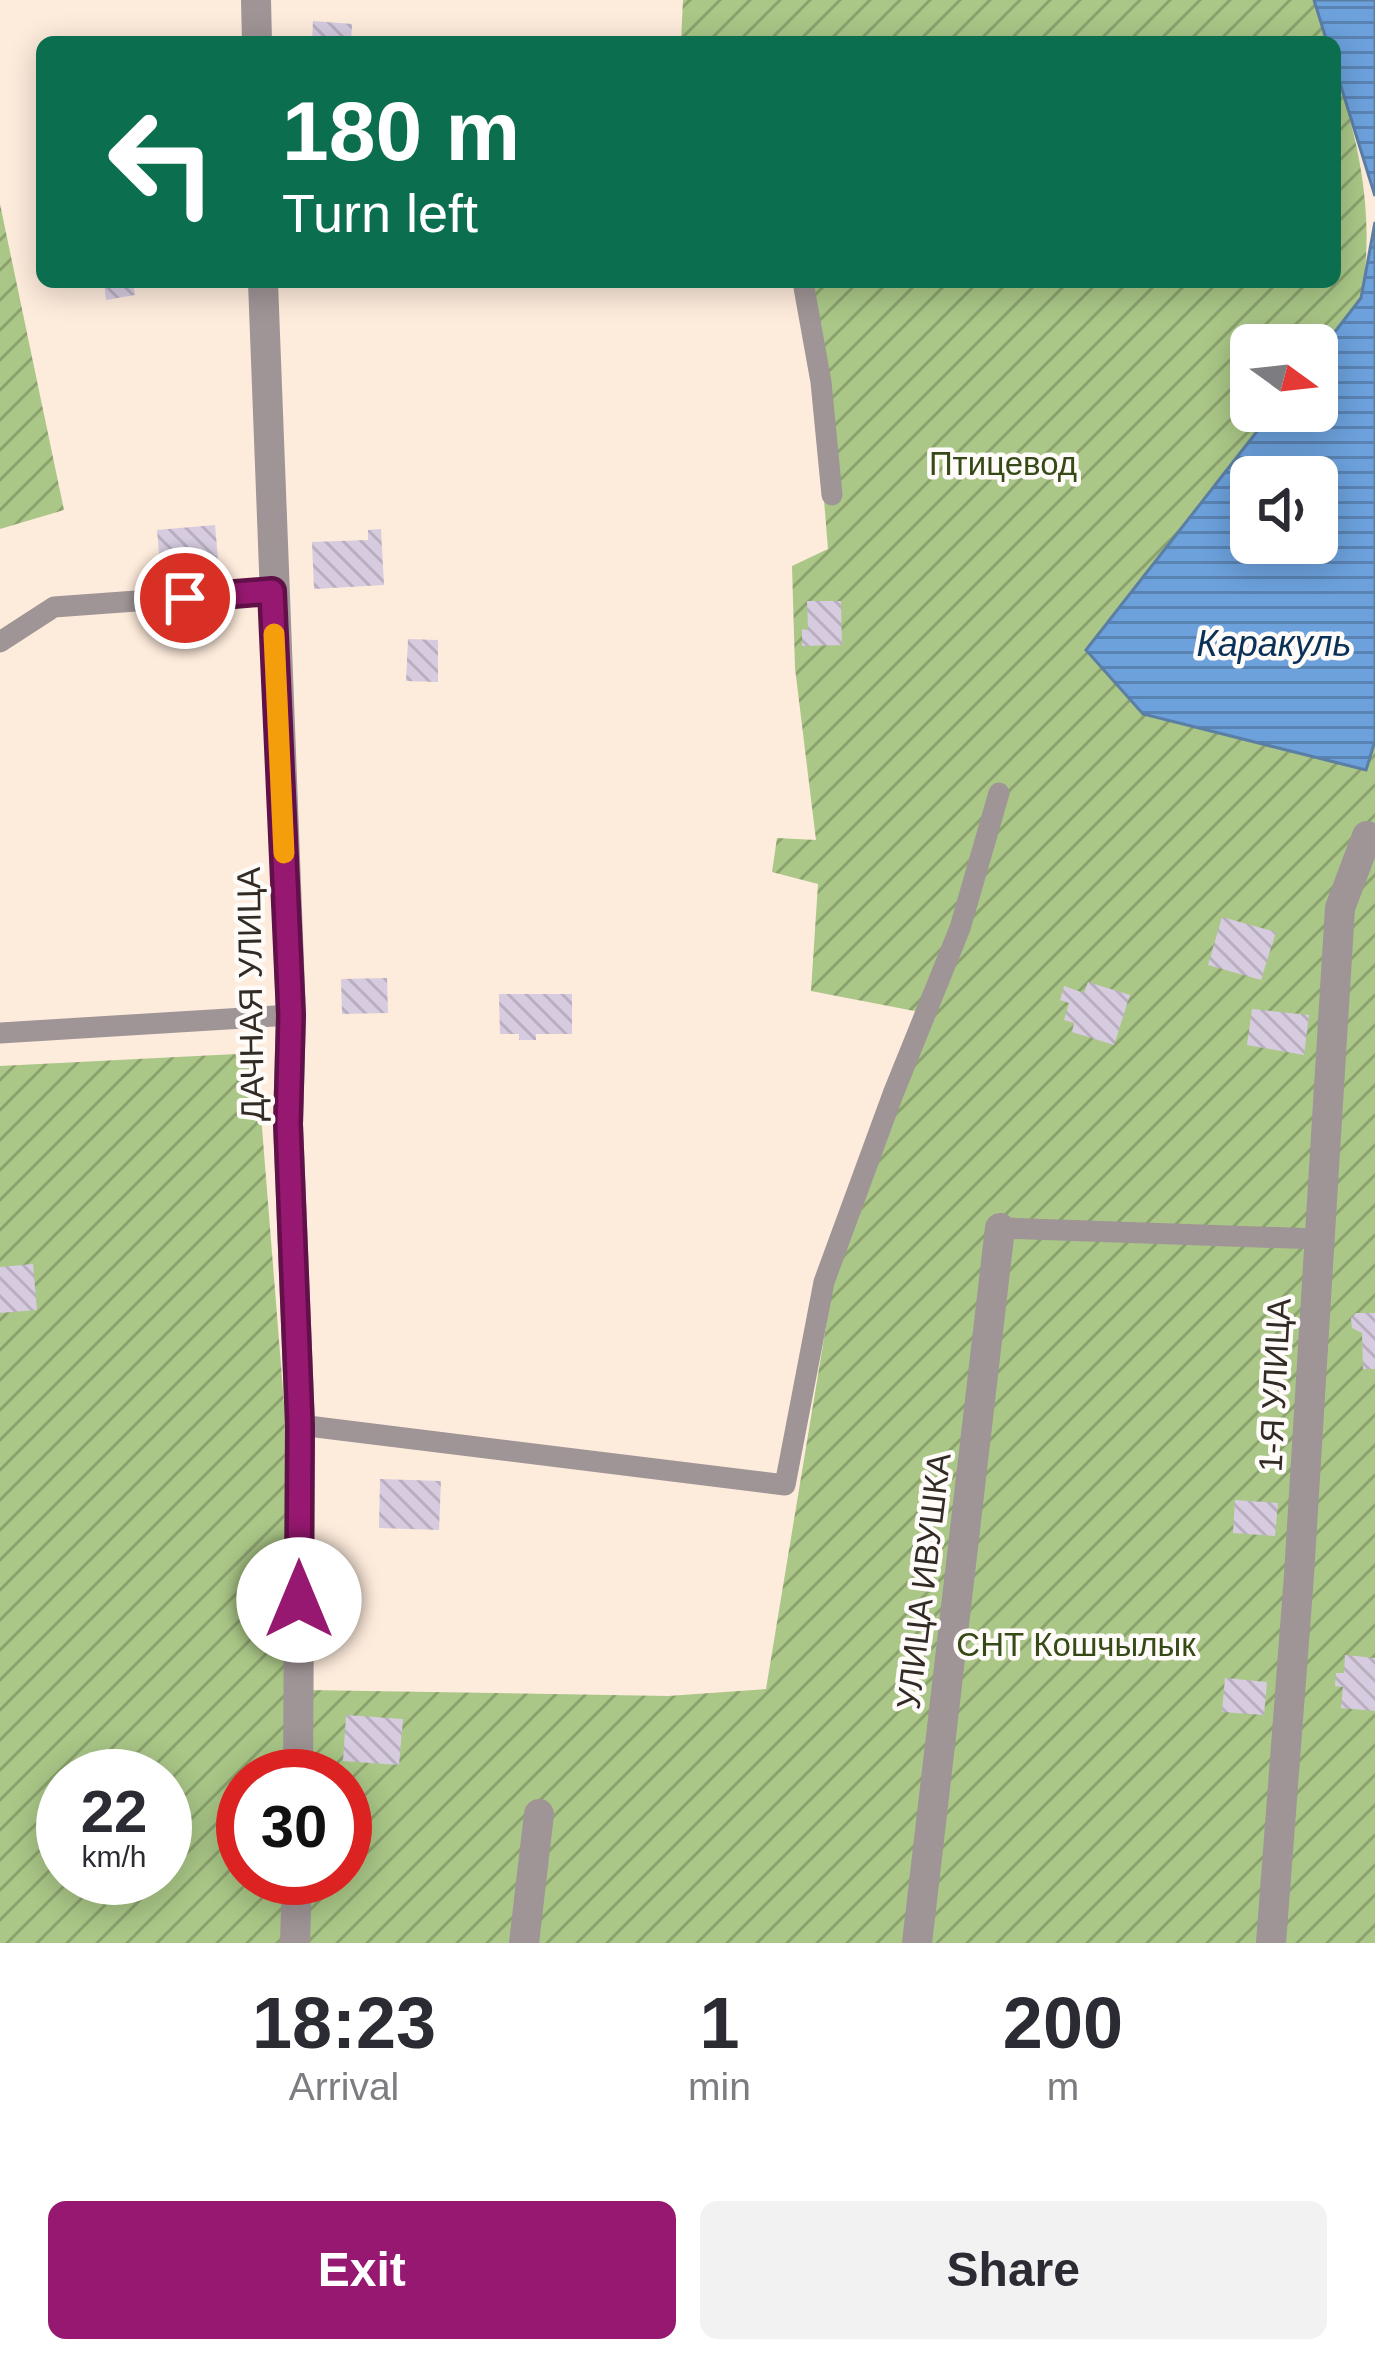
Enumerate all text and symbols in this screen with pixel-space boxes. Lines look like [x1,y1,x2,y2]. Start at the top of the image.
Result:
icon: left [84,84,240,240]
text: 180 m [282,84,520,178]
text: Turn left [282,183,478,243]
north arrow [1230,324,1338,432]
map controls [1230,324,1338,564]
park label: Птицевод [929,445,1077,482]
button: sound [1230,456,1338,564]
pin [134,547,236,649]
icon: arrive [152,565,218,631]
water label: Каракуль [1196,623,1352,664]
street label: ДАЧНАЯ УЛИЦА [230,867,271,1121]
street label: 1-Я УЛИЦА [1251,1297,1298,1473]
street label: УЛИЦА ИВУШКА [889,1451,958,1711]
position arrow [236,1537,362,1663]
park label: СНТ Кошчылык [956,1626,1196,1663]
speed limit sign: 30 [216,1749,372,1905]
text: 22 [81,1778,147,1845]
text: km/h [81,1840,147,1873]
text: 18:23 [252,1983,436,2063]
text: 1 [699,1983,740,2063]
text: 200 [1003,1983,1123,2063]
text: Arrival [289,2065,399,2108]
text: min [688,2065,751,2108]
text: m [1047,2065,1079,2108]
button: Exit [48,2201,676,2339]
button: Share [700,2201,1327,2339]

